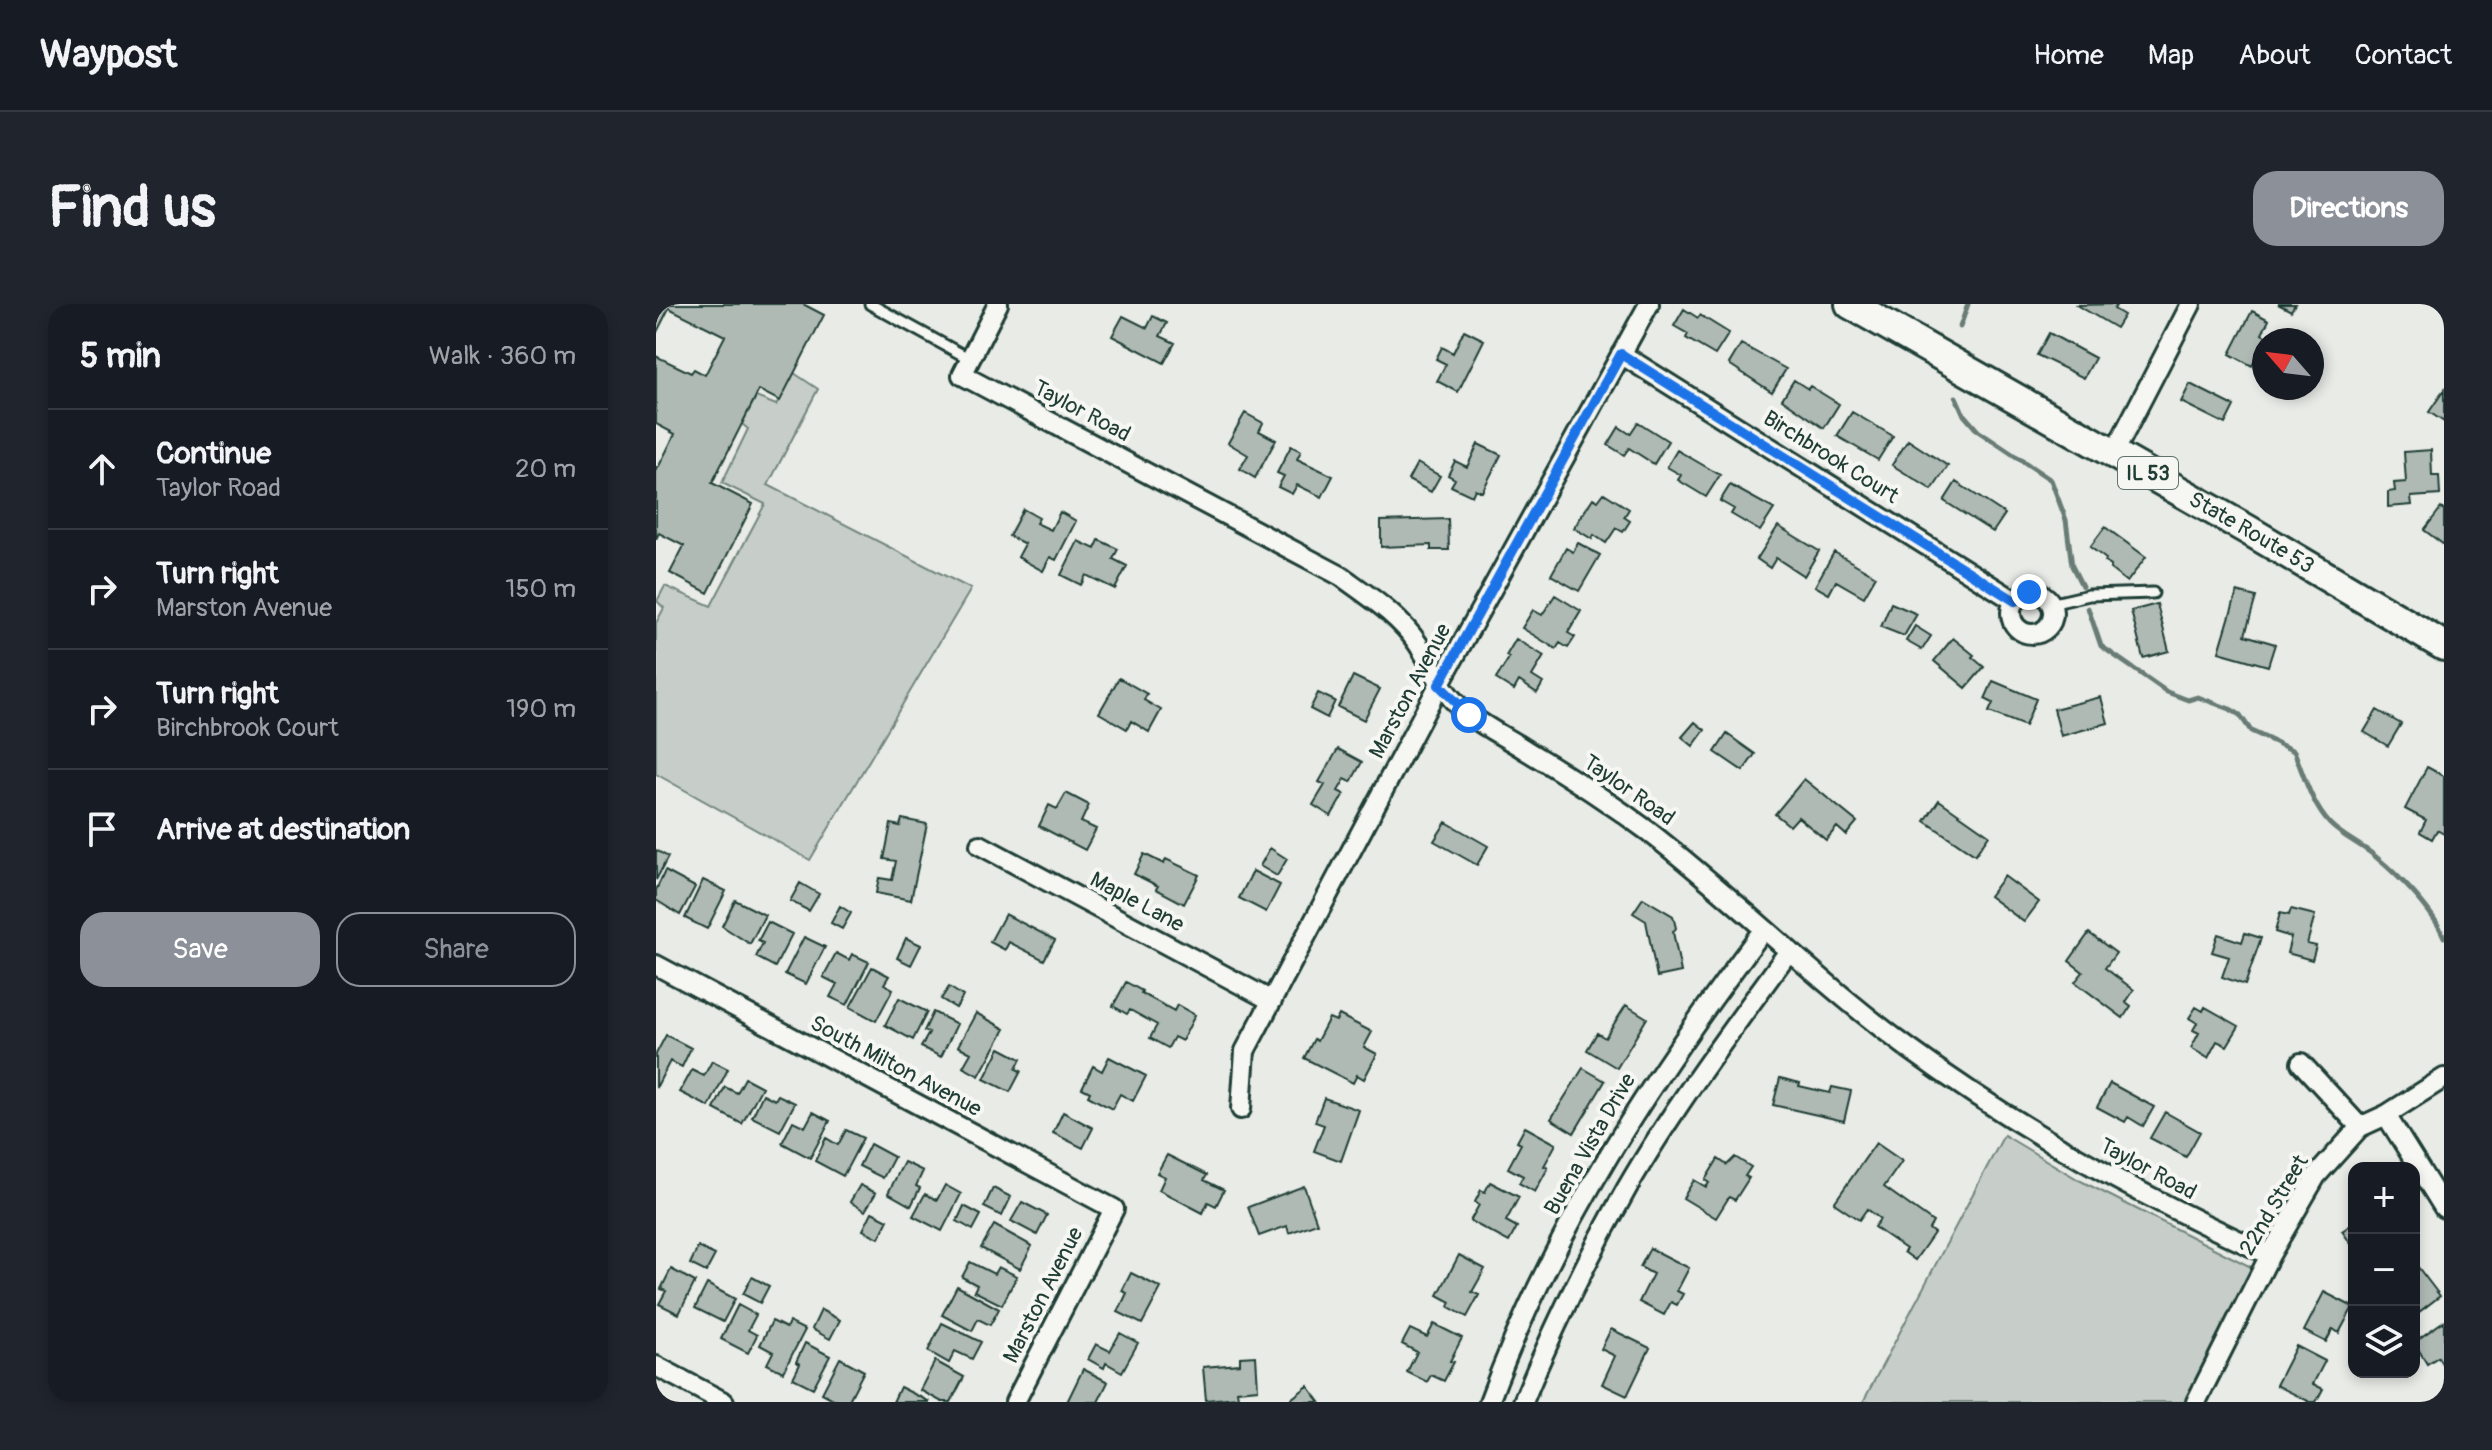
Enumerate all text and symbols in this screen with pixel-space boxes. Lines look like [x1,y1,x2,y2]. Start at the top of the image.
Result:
text: Waypost [40,31,177,79]
text: Home [2033,38,2104,73]
text: Map [2148,38,2194,73]
text: About [2238,38,2311,73]
text: Contact [2355,38,2452,73]
button: Directions [2253,171,2444,246]
text: Find us [48,174,216,243]
north arrow [2252,328,2324,400]
text: 5 min [80,335,161,378]
text: Walk · 360 m [429,340,576,372]
street label: Taylor Road [1029,374,1135,448]
street label: Birchbrook Court [1758,404,1904,510]
text: Continue [156,435,271,472]
icon: ahead [80,447,124,491]
text: 20 m [515,453,576,485]
road number: IL 53 [2118,457,2178,489]
text: Taylor Road [156,472,281,504]
street label: State Route 53 [2184,485,2319,580]
text: Turn right [156,555,279,592]
icon: right [80,567,124,611]
text: 150 m [505,573,576,605]
route end [2011,574,2047,610]
text: Marston Avenue [156,592,332,624]
street label: Marston Avenue [1363,618,1457,763]
text: Turn right [156,675,279,712]
icon: right [80,687,124,731]
text: 190 m [506,693,576,725]
route start [1451,697,1487,733]
text: Birchbrook Court [156,712,339,744]
street label: Taylor Road [1578,748,1680,832]
icon: arrive [80,807,124,851]
text: Arrive at destination [156,811,410,848]
street label: Maple Lane [1085,866,1189,939]
button: Save [80,912,320,987]
button: Share [336,912,576,987]
street label: South Milton Avenue [806,1009,987,1123]
street label: Buena Vista Drive [1538,1068,1642,1220]
street label: Taylor Road [2095,1132,2201,1206]
street label: 22nd Street [2233,1150,2315,1260]
map controls [2348,1162,2420,1378]
button: + [2348,1162,2420,1234]
street label: Marston Avenue [997,1222,1089,1368]
button: − [2348,1234,2420,1306]
button: layers [2348,1306,2420,1378]

